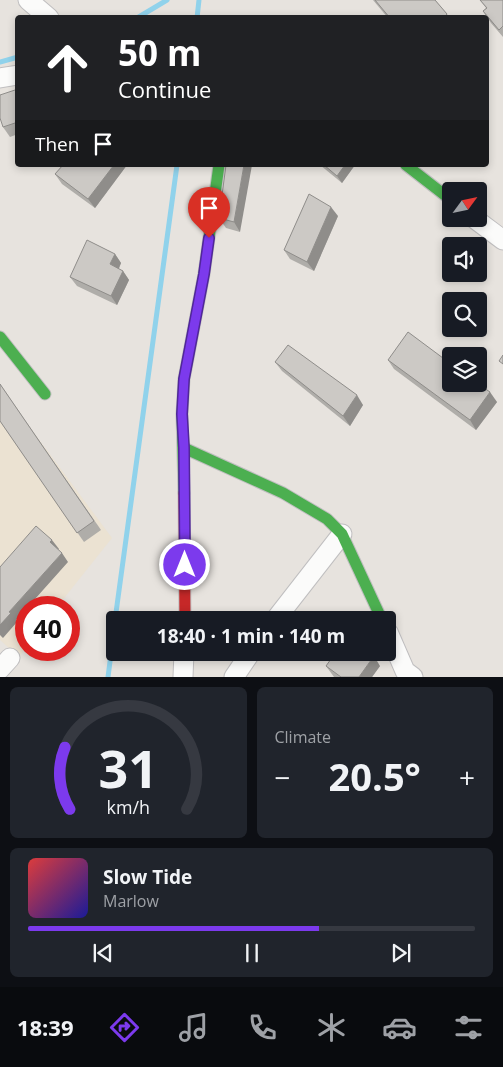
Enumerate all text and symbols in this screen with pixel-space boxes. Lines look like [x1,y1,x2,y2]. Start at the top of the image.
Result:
text: 50 m [118,29,201,76]
icon: ahead [35,35,100,100]
text: Continue [118,74,211,104]
icon: arrive [89,130,117,158]
text: Then [35,131,79,157]
north arrow [442,182,488,228]
map controls [442,182,487,392]
pin [188,187,230,238]
icon: arrive [195,194,223,222]
button: sound [442,237,487,282]
button: search [442,292,487,337]
button: layers [442,347,487,392]
position arrow [158,538,210,590]
speed limit sign: 40 [15,596,80,661]
text: 18:40 · 1 min · 140 m [157,623,345,649]
text: Climate [275,726,331,748]
text: 31 [99,732,158,803]
text: 20.5° [329,750,421,802]
text: − [275,758,291,796]
text: + [459,758,475,796]
text: km/h [107,795,150,819]
text: Slow Tide [103,864,192,890]
text: Marlow [103,890,159,912]
icon: previous [89,939,117,967]
icon: pause [238,939,266,967]
icon: next [387,939,415,967]
icon: directions [107,1010,142,1045]
icon: music [176,1010,211,1045]
icon: phone [245,1010,280,1045]
icon: climate [314,1010,349,1045]
icon: car [382,1010,417,1045]
icon: filters [451,1010,486,1045]
text: 18:39 [17,1012,73,1042]

